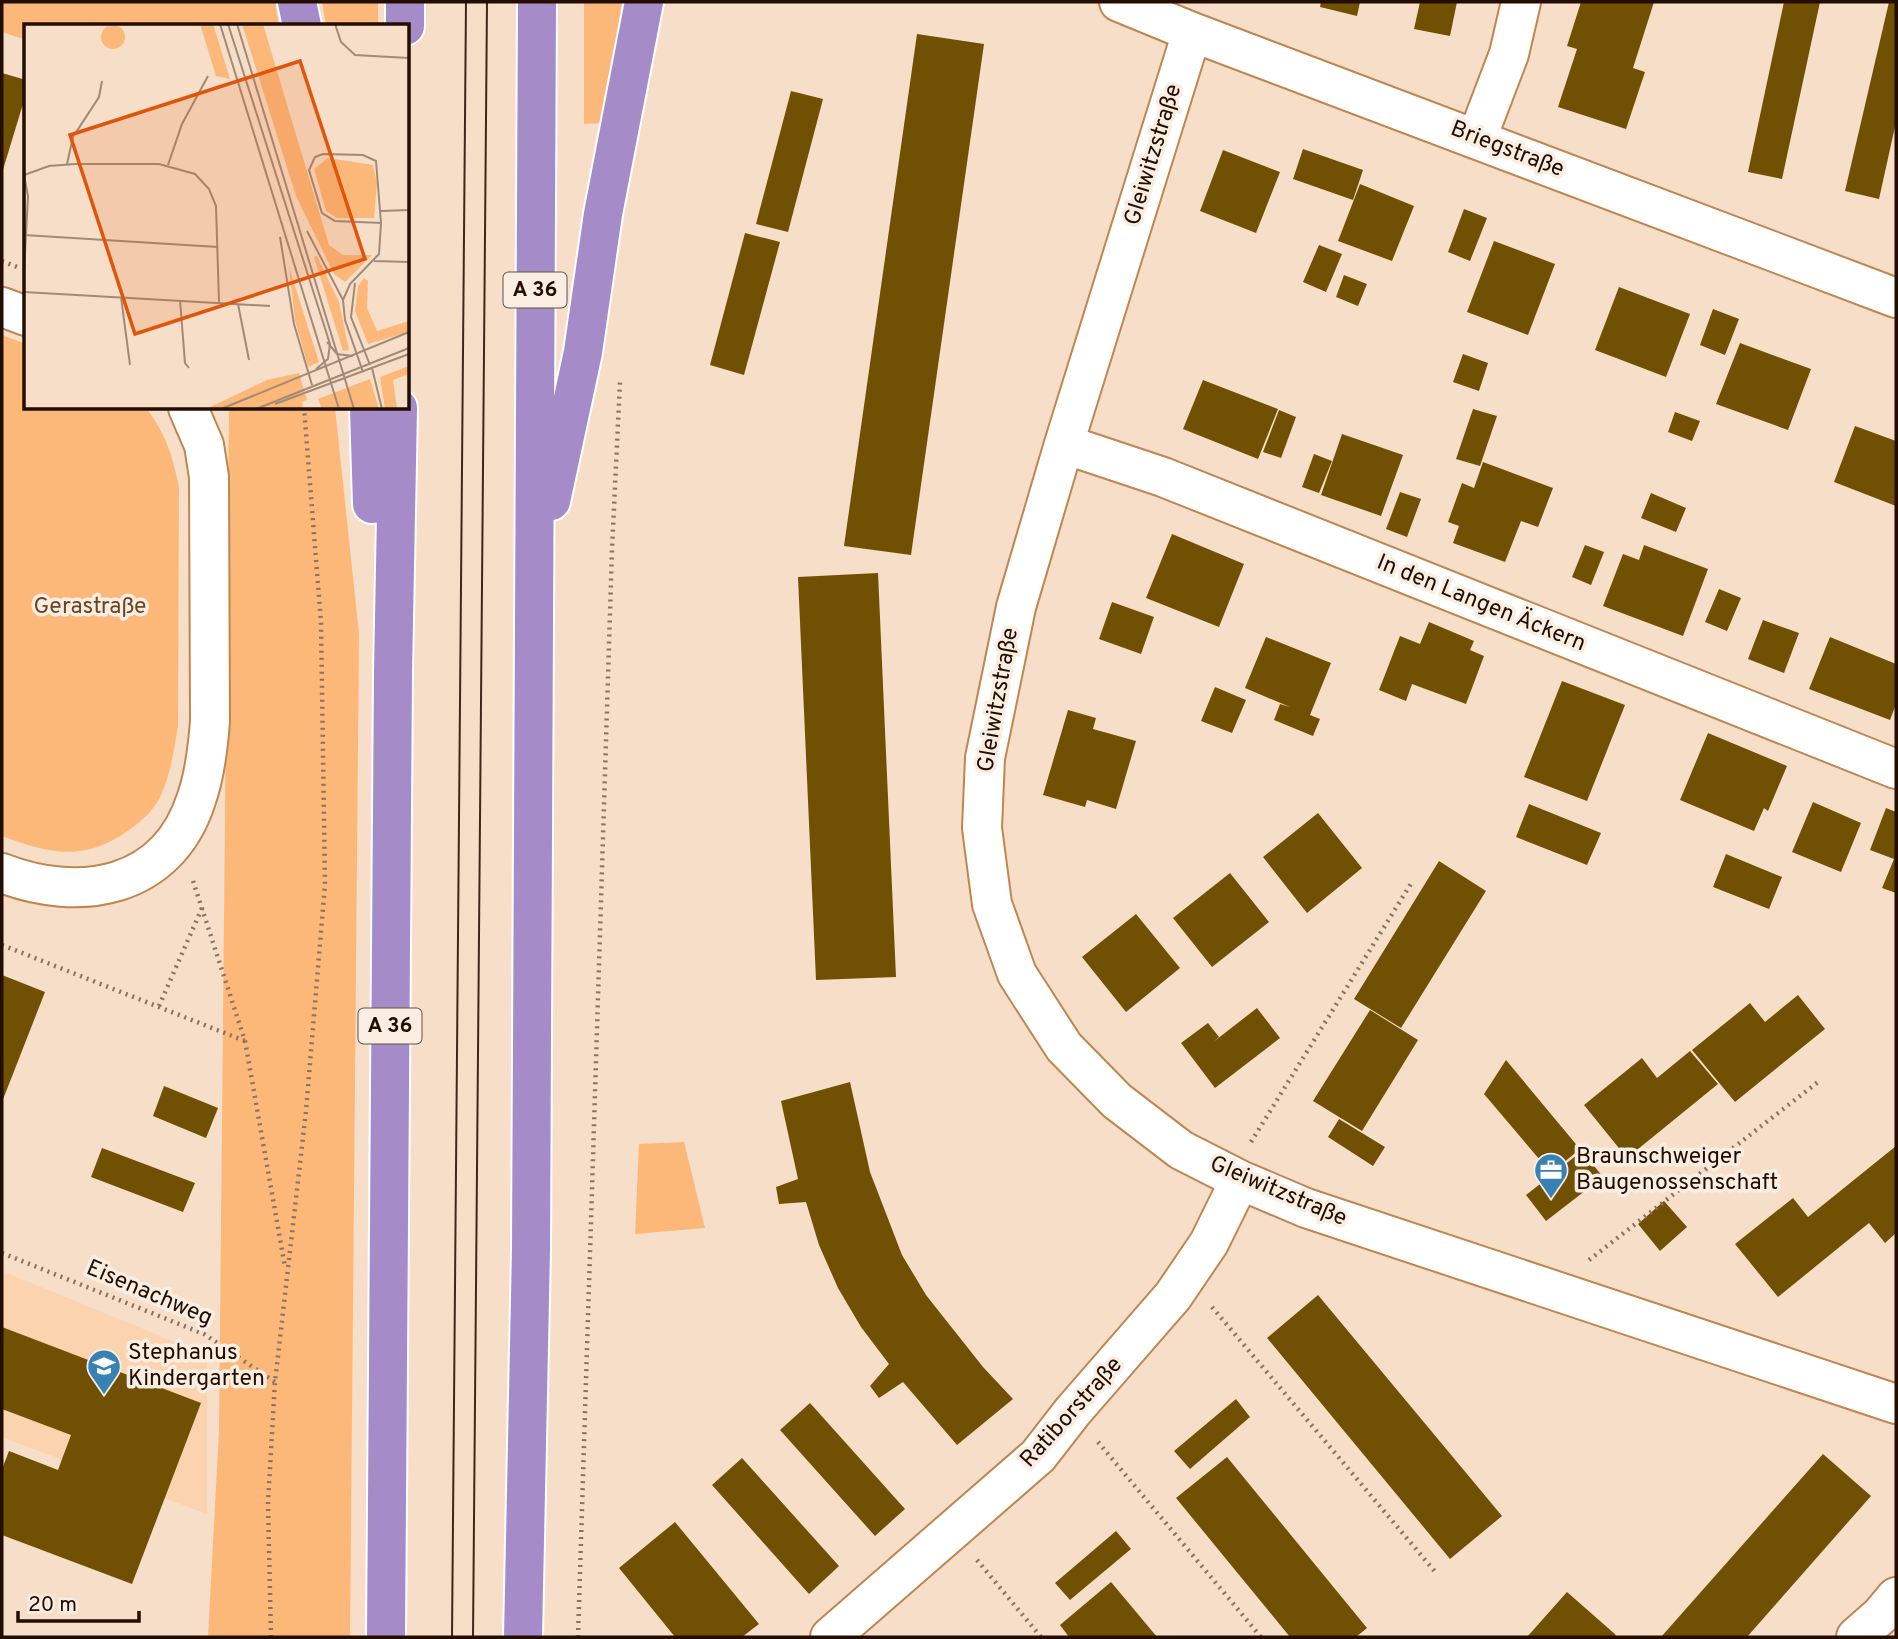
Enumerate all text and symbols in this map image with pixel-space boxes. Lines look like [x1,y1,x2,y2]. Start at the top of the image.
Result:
inset map [24,24,410,410]
street label: Gleiwitzstraße [1119,81,1189,229]
street label: Briegstraße [1446,115,1568,185]
road number: A 36 [504,272,566,308]
street label: In den Langen Äckern [1372,548,1590,659]
park label: Gerastraße [34,593,147,622]
street label: Gleiwitzstraße [972,625,1026,775]
road number: A 36 [358,1009,422,1044]
place label: Braunschweiger Baugenossenschaft [1576,1143,1778,1198]
street label: Gleiwitzstraße [1205,1150,1351,1234]
office icon: Braunschweiger Baugenossenschaft [1532,1151,1570,1200]
street label: Eisenachweg [81,1254,217,1334]
place label: Stephanus Kindergarten [128,1339,265,1394]
school or university icon: Stephanus Kindergarten [85,1347,123,1396]
street label: Ratiborstraße [1015,1351,1129,1475]
scale bar [18,1580,138,1624]
text: 20 m [28,1592,77,1619]

